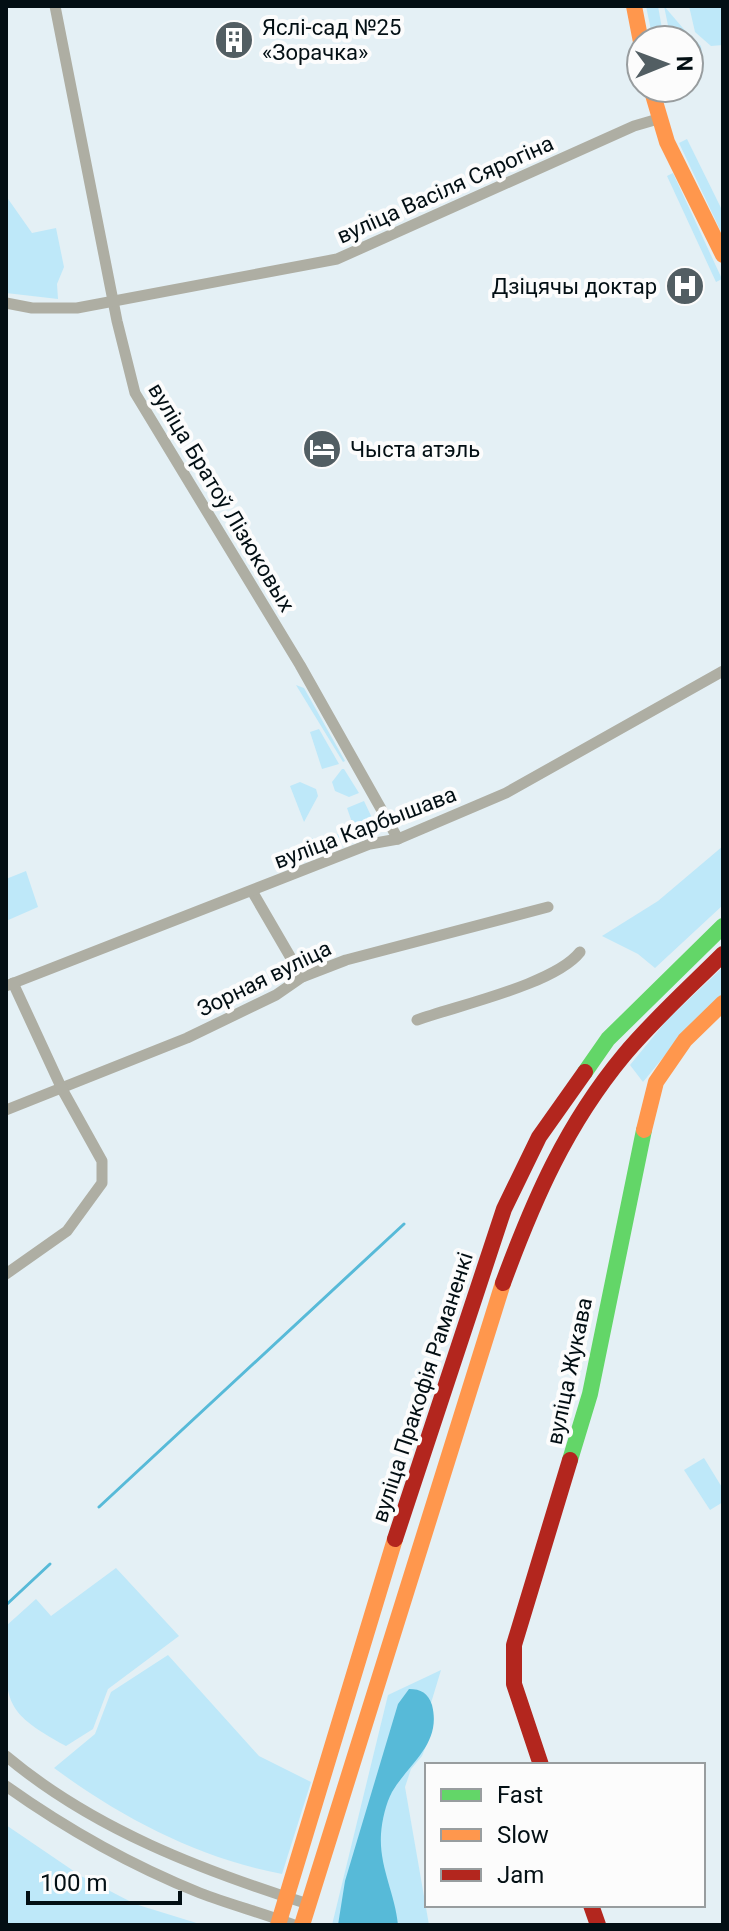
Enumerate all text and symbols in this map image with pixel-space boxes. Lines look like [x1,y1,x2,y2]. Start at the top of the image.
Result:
place label: Яслі-сад №25 «Зорачка» [262,15,401,65]
building icon: Яслі-сад №25 «Зорачка» [213,19,255,61]
north arrow [625,24,705,104]
text: N [672,56,697,72]
street label: вуліца Васіля Сярогіна [333,130,557,249]
hospital icon: Дзіцячы доктар [664,265,706,307]
place label: Дзіцячы доктар [492,274,657,299]
street label: вуліца Братоў Лізюковых [143,378,300,616]
hotel icon: Чыста атэль [301,428,343,470]
place label: Чыста атэль [350,437,480,462]
street label: вуліца Карбышава [271,781,460,874]
street label: Зорная вуліца [193,935,335,1022]
street label: вуліца Пракофія Раманенкі [367,1249,478,1525]
street label: вуліца Жукава [542,1295,597,1447]
legend [425,1763,705,1907]
text: Fast [497,1781,543,1809]
text: Slow [497,1821,549,1849]
scale bar [28,1855,180,1905]
text: Jam [497,1861,544,1889]
text: 100 m [40,1869,107,1897]

